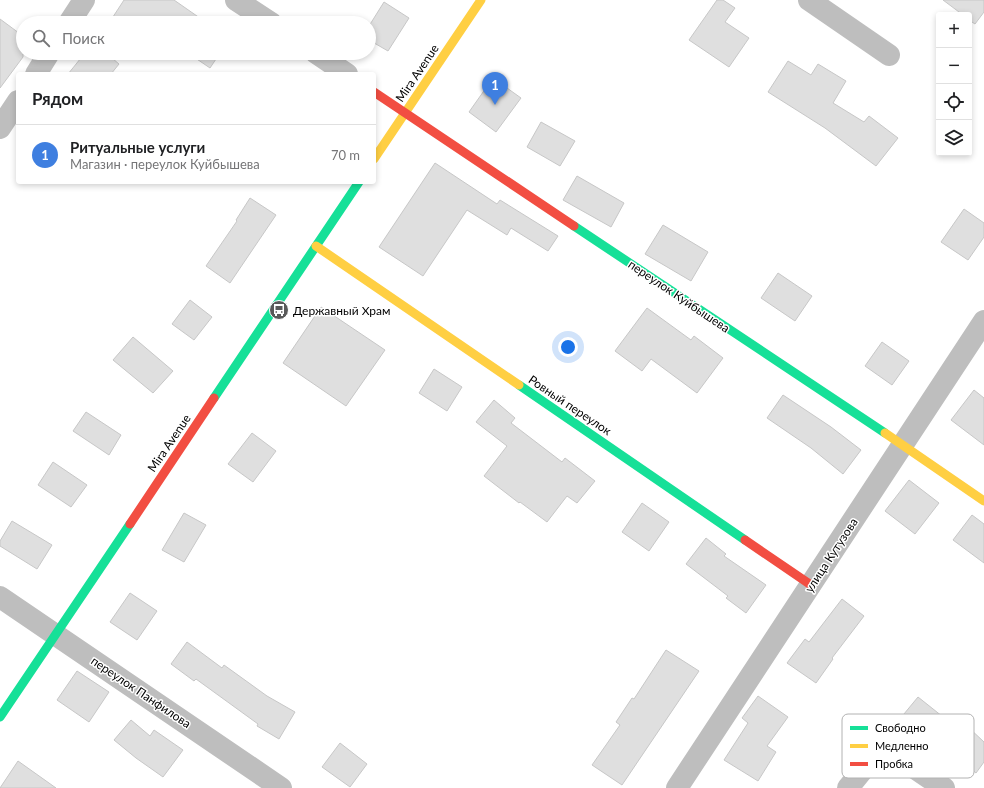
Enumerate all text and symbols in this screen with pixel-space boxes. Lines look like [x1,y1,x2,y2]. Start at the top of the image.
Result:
map controls [936,12,972,156]
button: + [936,12,972,48]
search box [16,16,376,60]
icon: search [30,27,52,49]
text: Поиск [62,29,105,47]
street label: Mira Avenue [392,41,442,105]
button: − [936,48,972,84]
pin: 1 [482,72,508,105]
button: locate [936,84,972,120]
text: Рядом [32,88,83,109]
button: layers [936,120,972,156]
text: Ритуальные услуги [70,138,205,156]
text: 1 [41,147,49,163]
text: 70 m [331,147,360,163]
text: Магазин · переулок Куйбышева [70,156,260,172]
street label: переулок Куйбышева [625,256,733,336]
bus stop icon: Державный Храм [268,299,290,321]
place label: Державный Храм [293,303,391,318]
your location [558,337,578,357]
street label: Ровный переулок [526,372,615,439]
street label: Mira Avenue [144,411,194,475]
street label: улица Кутузова [801,515,861,595]
street label: переулок Панфилова [88,653,194,731]
legend [842,714,974,778]
text: Свободно [875,721,926,734]
text: Медленно [875,739,928,752]
text: Пробка [875,757,913,770]

